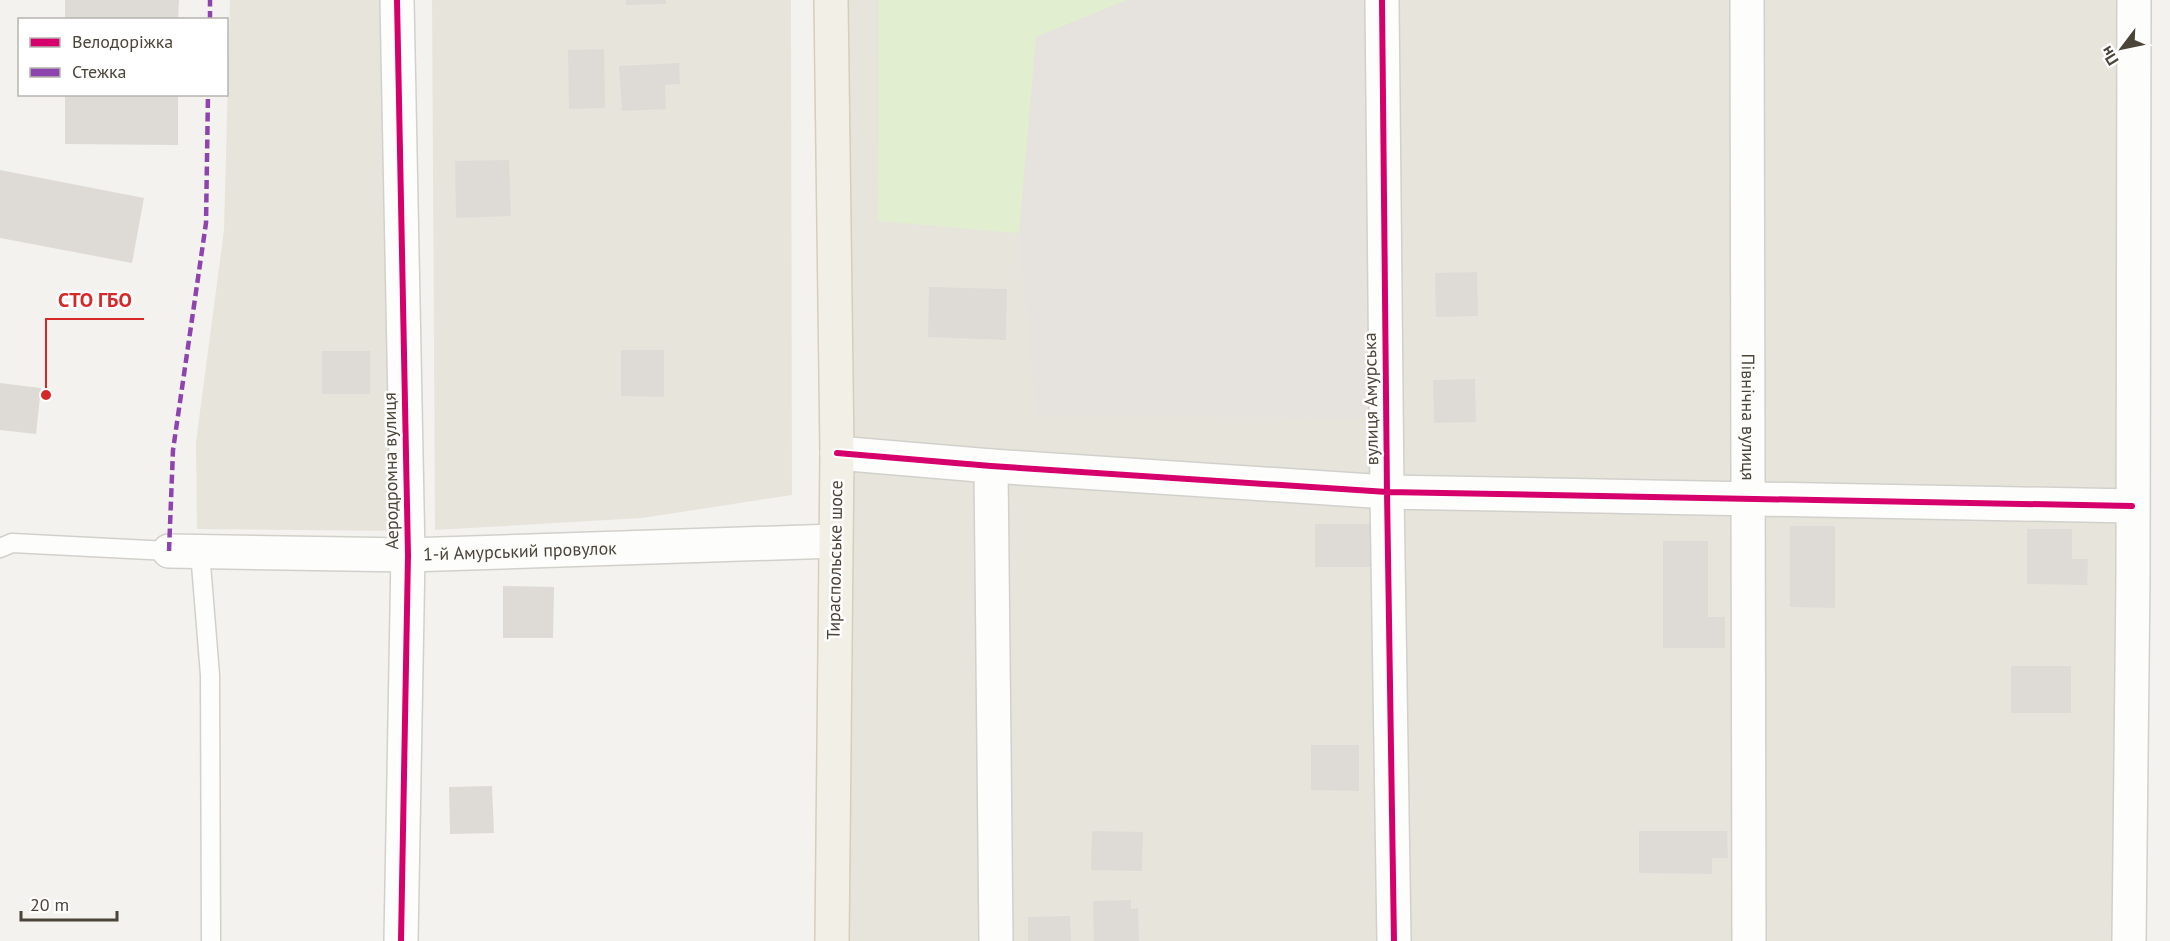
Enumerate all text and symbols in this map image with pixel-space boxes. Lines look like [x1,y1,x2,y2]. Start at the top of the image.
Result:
legend [18,18,228,96]
north arrow [2092,18,2152,78]
text: Велодоріжка [72,30,173,53]
text: Пн [2096,43,2123,69]
text: Стежка [72,60,126,83]
callout: СТО ГБО [46,281,144,319]
text: СТО ГБО [58,287,132,313]
street label: вулиця Амурська [1358,332,1383,466]
street label: Північна вулиця [1737,353,1760,481]
street label: Аеродромна вулиця [378,392,403,550]
street label: Тираспольське шосе [822,480,847,640]
street label: 1-й Амурський провулок [423,536,617,565]
scale bar [21,884,117,922]
text: 20 m [30,893,69,916]

